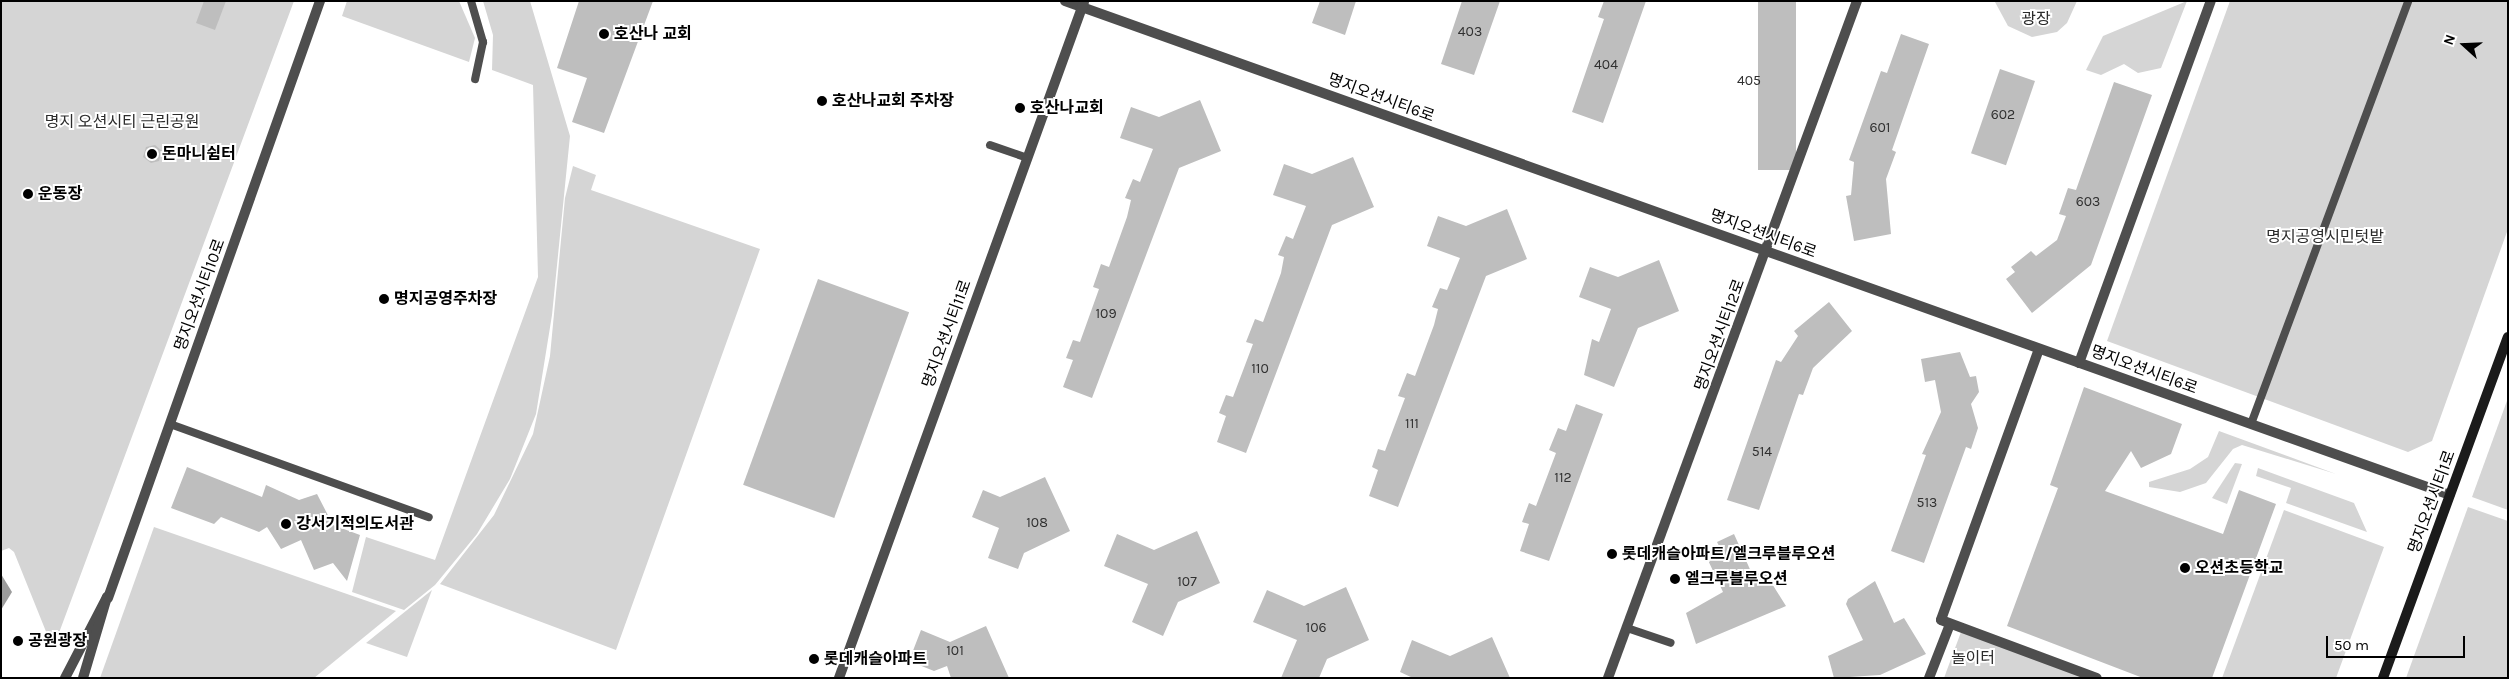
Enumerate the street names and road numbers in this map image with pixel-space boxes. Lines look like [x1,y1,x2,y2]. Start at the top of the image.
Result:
street label: 명지오션시티6로 [1325,70,1437,126]
street label: 명지오션시티6로 [1707,206,1819,262]
street label: 명지오션시티10로 [171,236,229,354]
street label: 명지오션시티12로 [1691,276,1749,394]
street label: 명지오션시티11로 [919,277,975,391]
street label: 명지오션시티6로 [2088,342,2200,398]
street label: 명지오션시티1로 [2404,448,2460,556]

